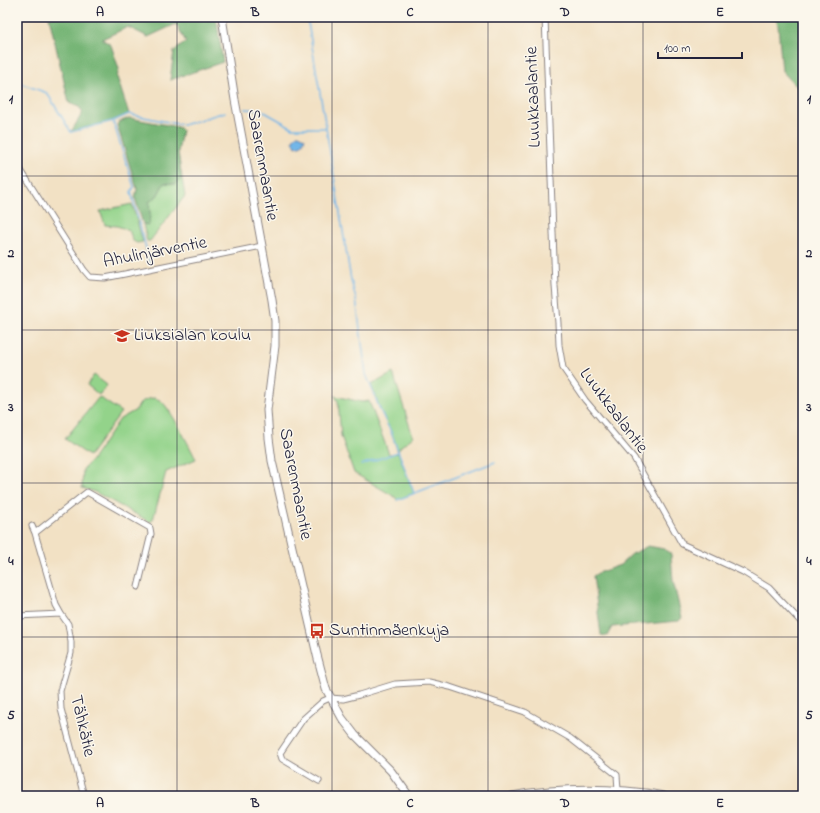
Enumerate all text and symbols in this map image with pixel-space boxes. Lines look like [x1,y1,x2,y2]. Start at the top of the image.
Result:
text: A [96,3,104,22]
text: B [250,3,260,22]
text: C [406,3,414,22]
text: D [559,3,570,22]
text: E [716,3,724,22]
scale bar [658,34,742,60]
text: 100 m [664,40,691,58]
street label: Luukkaalantie [519,45,549,148]
text: 1 [9,90,14,109]
text: 1 [807,90,812,109]
street label: Saarenmaantie [239,107,285,224]
street label: Ahulinjärventie [101,230,210,276]
text: 2 [7,244,15,263]
text: 2 [805,244,813,263]
place label: Liuksialan koulu [134,323,251,349]
school or university icon: Liuksialan koulu [113,327,131,345]
street label: Luukkaalantie [572,363,654,460]
text: 3 [7,398,14,417]
text: 3 [805,398,812,417]
street label: Saarenmaantie [271,426,319,543]
text: 4 [7,552,14,571]
text: 4 [805,552,812,571]
place label: Suntinmäenkuja [329,618,449,644]
bus stop icon: Suntinmäenkuja [308,622,326,640]
street label: Tähkätie [62,693,102,760]
text: 5 [7,706,15,725]
text: 5 [805,706,813,725]
text: A [96,794,104,813]
text: B [250,794,260,813]
text: C [406,794,414,813]
text: D [559,794,570,813]
text: E [716,794,724,813]

